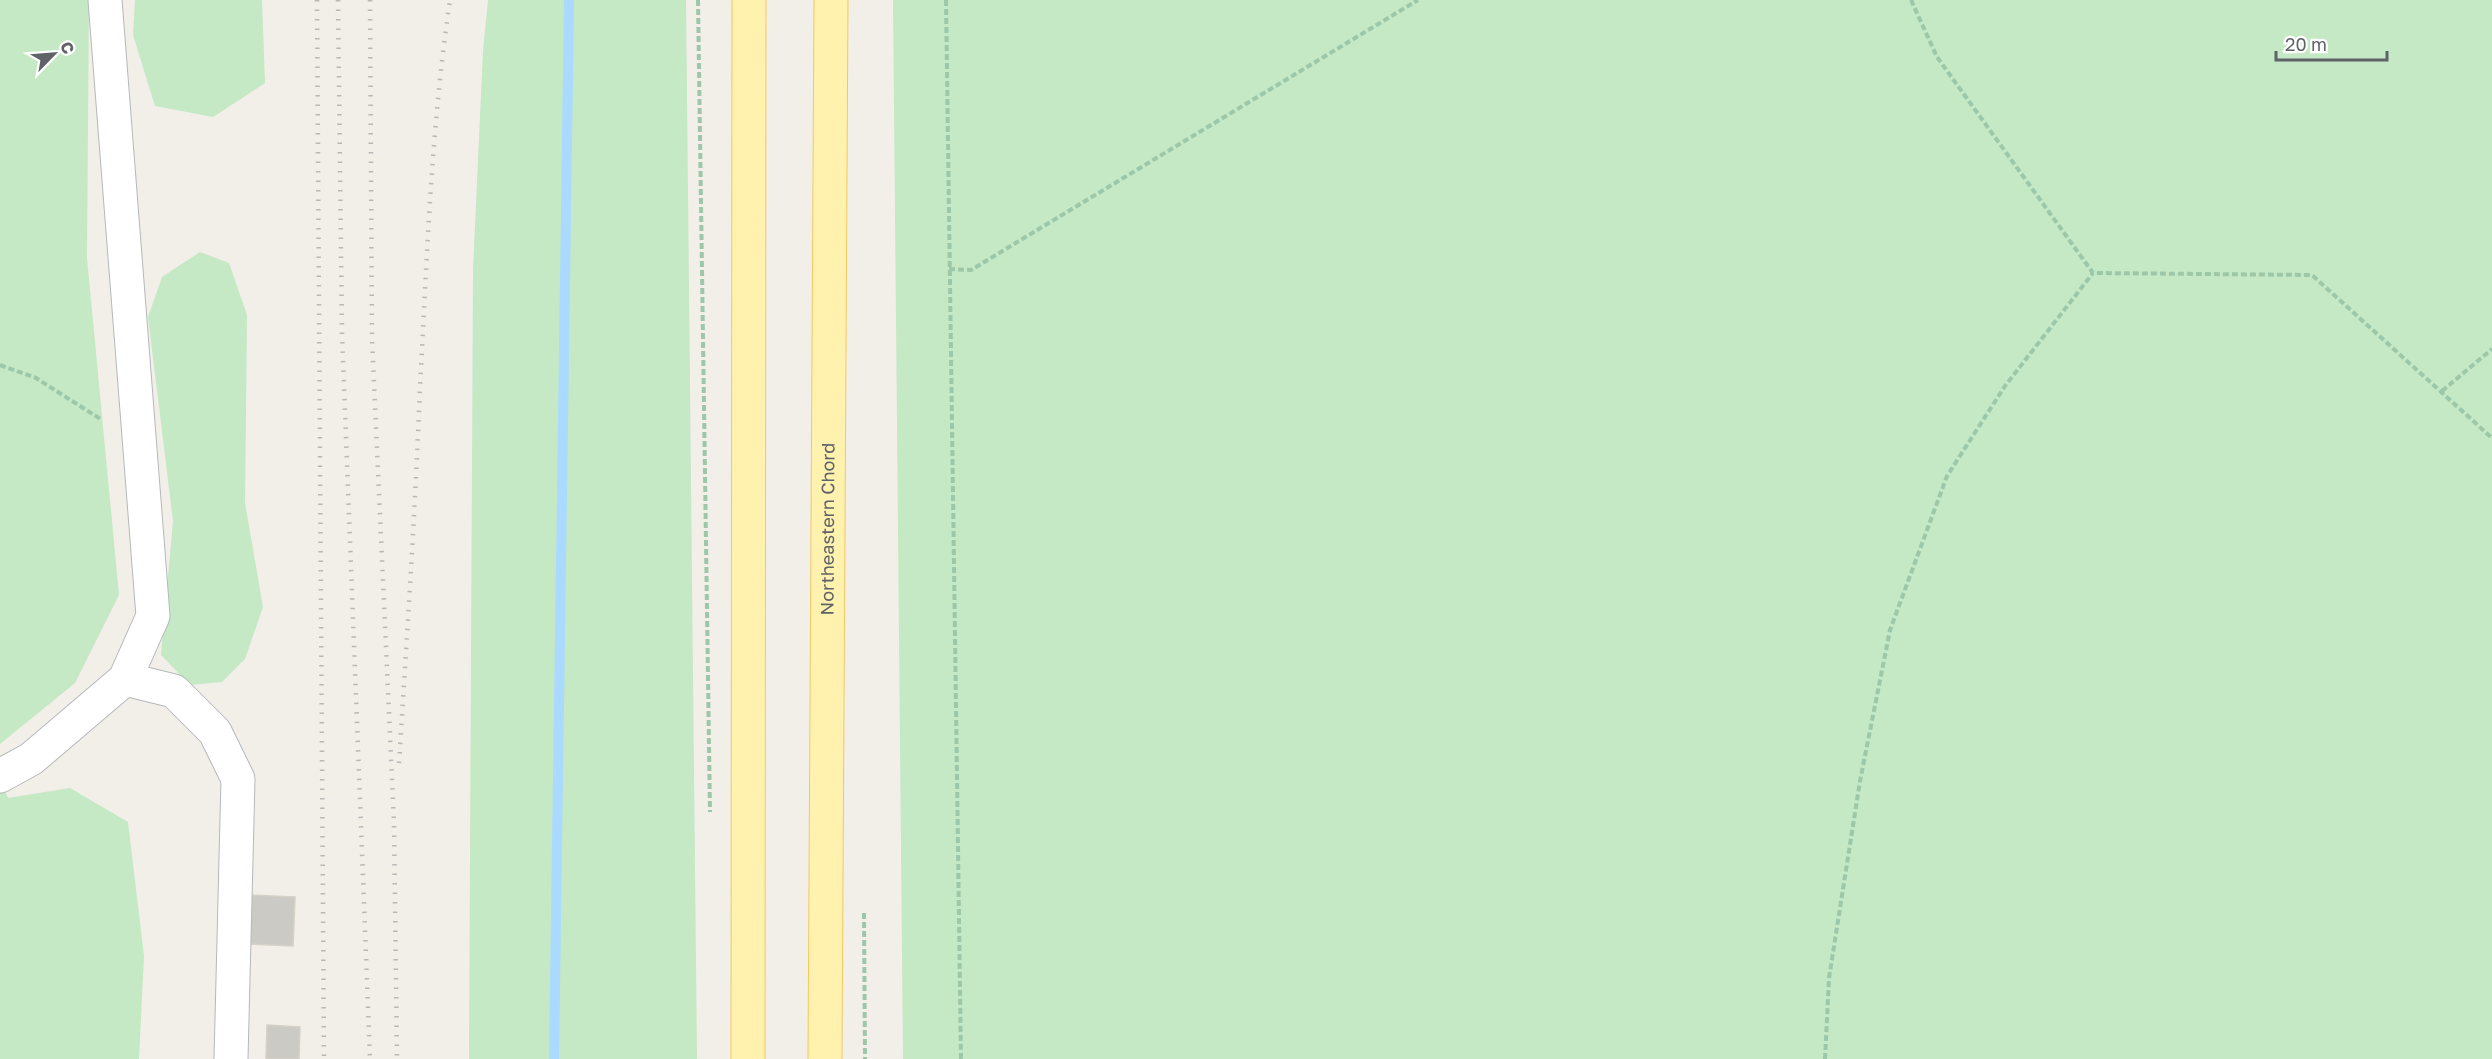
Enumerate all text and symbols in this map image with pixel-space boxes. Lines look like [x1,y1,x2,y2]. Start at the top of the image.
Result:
north arrow [24,24,84,84]
scale bar [2276,24,2387,62]
text: 20 m [2285,33,2327,55]
text: С [56,38,79,57]
street label: Northeastern Chord [816,443,838,615]

